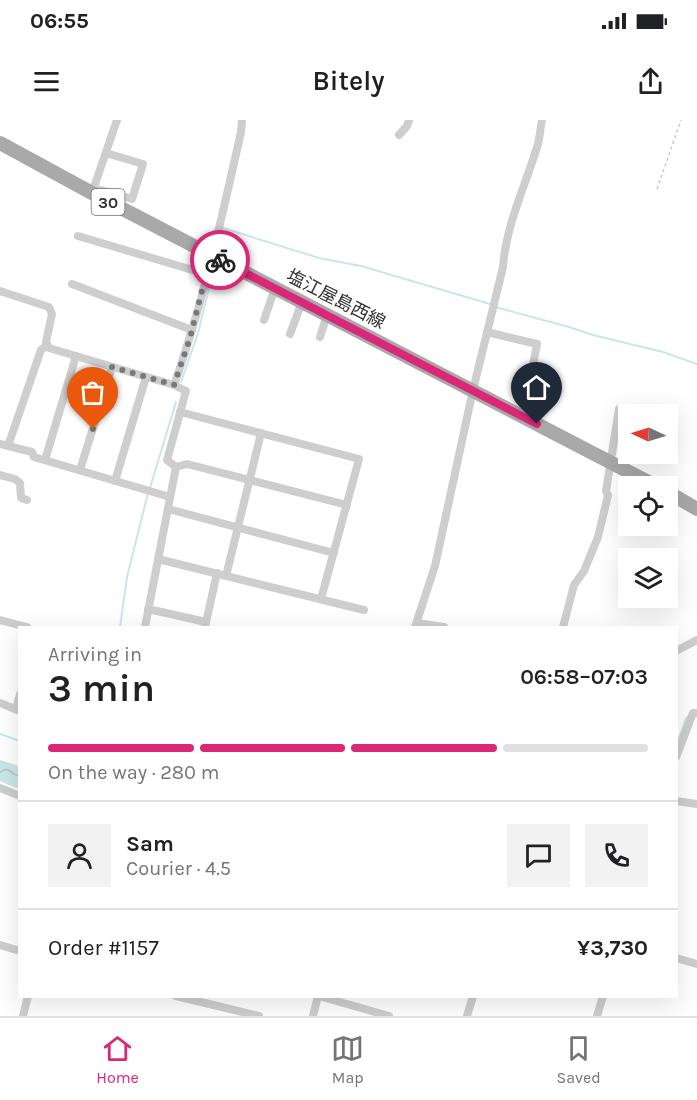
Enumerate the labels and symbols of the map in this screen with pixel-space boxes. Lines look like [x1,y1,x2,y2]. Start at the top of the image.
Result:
road number: 30 [92,189,124,215]
courier [190,230,250,290]
street label: 塩江屋島西線 [283,265,389,333]
pin [511,362,562,424]
pin [67,367,118,429]
north arrow [618,404,678,464]

